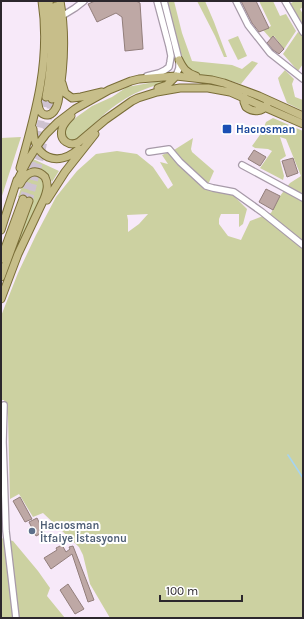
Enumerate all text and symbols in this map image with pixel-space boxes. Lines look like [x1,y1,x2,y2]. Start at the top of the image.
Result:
marker: Hacıosman [221,123,233,135]
place label: Hacıosman [236,123,295,136]
place label: Hacıosman İtfaiye İstasyonu [40,519,127,545]
marker: Hacıosman İtfaiye İstasyonu [27,526,37,536]
scale bar [160,577,242,603]
text: 100 m [166,584,198,598]

